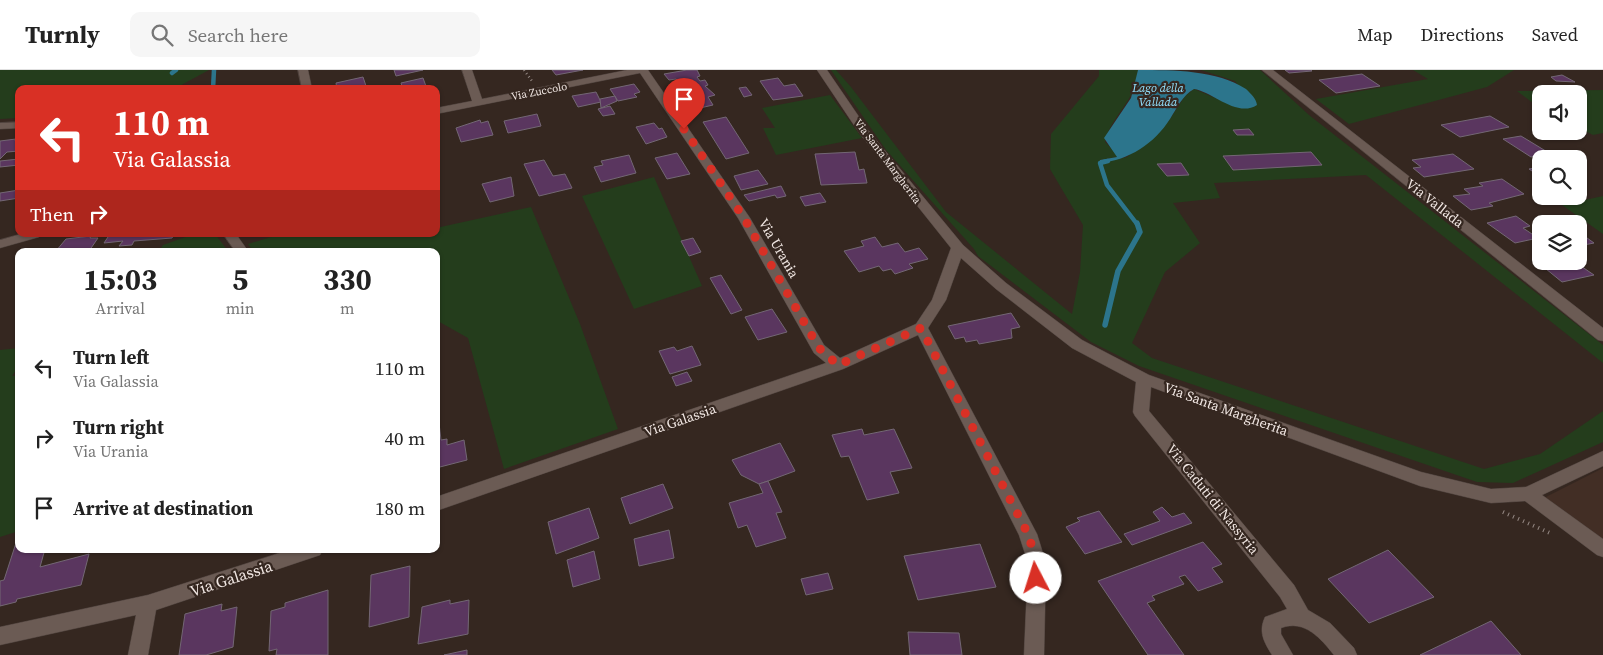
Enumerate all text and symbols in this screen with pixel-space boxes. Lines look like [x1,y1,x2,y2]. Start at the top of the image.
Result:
search box [130,12,480,57]
text: Turnly [25,18,100,51]
icon: search [148,21,176,49]
text: Search here [188,22,288,48]
text: Map [1357,22,1393,47]
text: Directions [1421,22,1504,47]
text: Saved [1532,22,1578,47]
pin [663,78,705,129]
street label: Via Zuccolo [510,79,568,104]
water label: Lago della Vallada [1131,80,1184,110]
icon: arrive [670,85,698,113]
map controls [1532,85,1587,270]
button: sound [1532,85,1587,140]
text: 110 m [113,99,209,147]
icon: left [30,105,95,170]
street label: Via Santa Margherita [851,116,925,207]
text: Via Galassia [113,144,231,174]
button: search [1532,150,1587,205]
street label: Via Vallada [1402,174,1469,233]
icon: right [84,200,112,228]
text: Then [30,201,74,227]
street label: Via Urania [754,214,805,282]
button: layers [1532,215,1587,270]
text: 15:03 [83,259,157,300]
text: 5 [232,259,248,300]
text: 330 [323,259,372,300]
text: Arrival [96,297,145,319]
text: min [226,297,255,319]
text: m [340,297,354,319]
text: Turn left [73,344,149,370]
icon: left [30,354,58,382]
text: 110 m [375,355,425,381]
text: Via Galassia [73,370,159,392]
street label: Via Santa Margherita [1161,377,1292,441]
street label: Via Galassia [641,398,719,442]
text: Turn right [73,414,164,440]
icon: right [30,424,58,452]
text: 40 m [384,425,425,451]
text: Via Urania [73,440,148,462]
street label: Via Caduti di Nassyria [1162,440,1264,559]
icon: arrive [30,494,58,522]
text: Arrive at destination [73,495,253,521]
text: 180 m [375,495,425,521]
position arrow [1009,551,1061,603]
street label: Via Galassia [187,554,276,602]

